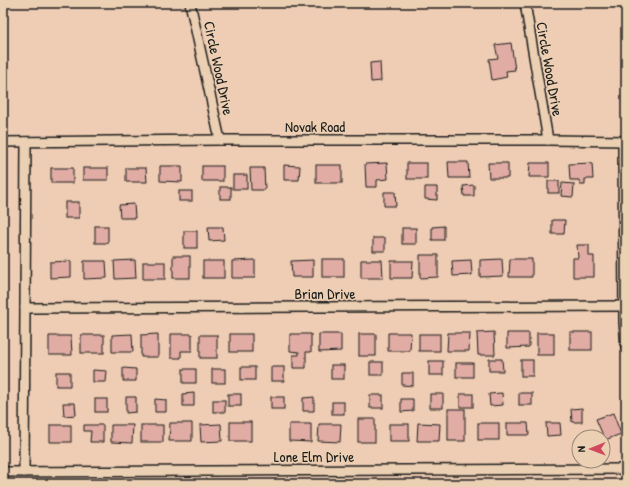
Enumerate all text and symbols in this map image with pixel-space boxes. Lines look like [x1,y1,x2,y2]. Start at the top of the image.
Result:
street label: Circle Wood Drive [199,19,239,117]
street label: Circle Wood Drive [531,20,569,118]
street label: Novak Road [285,116,345,137]
street label: Brian Drive [294,283,356,304]
north arrow [571,429,611,469]
street label: Lone Elm Drive [274,446,354,467]
text: N [574,446,588,452]

